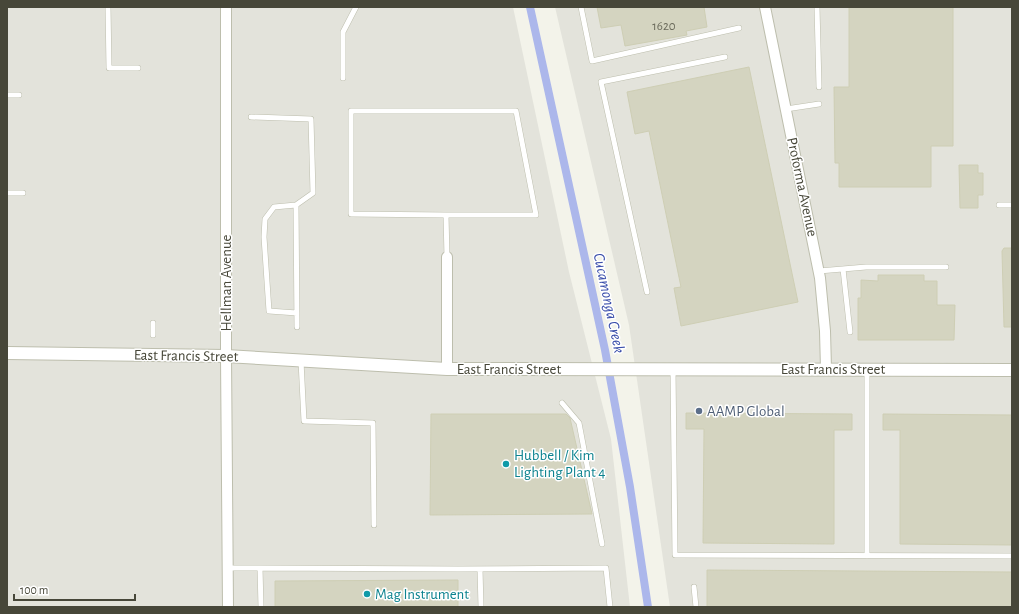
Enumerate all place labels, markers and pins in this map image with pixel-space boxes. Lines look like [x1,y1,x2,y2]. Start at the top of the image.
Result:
place label: AAMP Global [707,404,785,419]
marker: AAMP Global [694,406,704,416]
place label: Hubbell / Kim Lighting Plant 4 [514,448,605,480]
marker: Hubbell / Kim Lighting Plant 4 [501,459,511,469]
place label: Mag Instrument [375,587,469,602]
marker: Mag Instrument [362,589,372,599]

